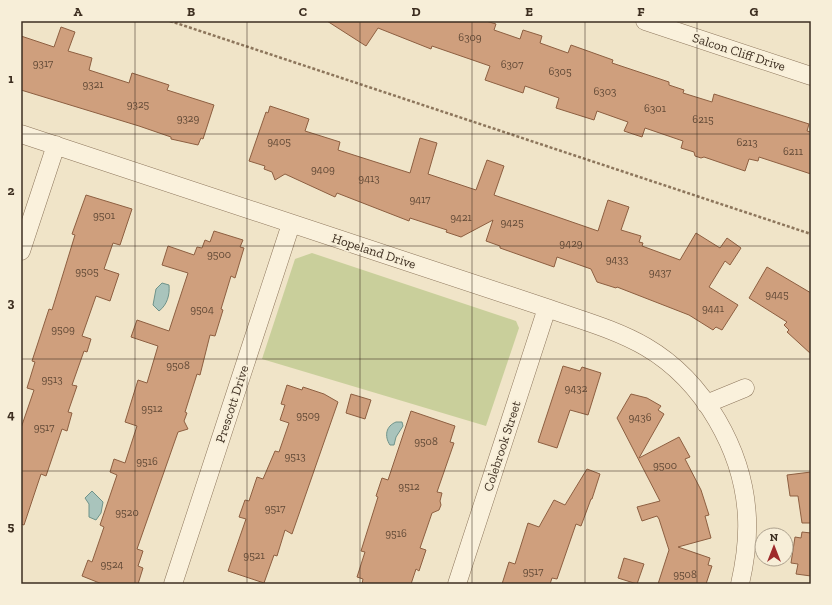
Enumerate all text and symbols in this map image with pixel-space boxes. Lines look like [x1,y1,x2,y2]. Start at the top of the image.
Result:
text: A [74,4,83,19]
text: B [187,4,195,19]
text: C [299,4,307,19]
text: D [411,4,421,19]
text: E [525,4,533,19]
text: F [637,4,645,19]
text: G [750,4,759,19]
street label: Salcon Cliff Drive [691,30,787,74]
house number: 6309 [458,31,482,44]
house number: 9317 [33,57,53,70]
house number: 6307 [501,58,523,71]
house number: 6305 [548,65,572,78]
text: 1 [8,71,14,86]
house number: 9321 [82,78,104,91]
house number: 6303 [594,85,616,98]
house number: 9325 [127,98,150,111]
house number: 6301 [644,102,667,115]
house number: 9329 [177,112,200,125]
house number: 6215 [692,113,714,126]
house number: 9405 [267,135,291,148]
house number: 6213 [736,136,758,149]
house number: 6211 [783,145,804,158]
house number: 9409 [311,163,335,176]
house number: 9413 [358,172,380,185]
text: 2 [8,183,15,198]
house number: 9417 [410,193,431,206]
house number: 9501 [93,209,116,222]
house number: 9421 [450,211,473,224]
house number: 9425 [500,216,524,229]
street label: Hopeland Drive [330,230,418,272]
house number: 9429 [559,237,583,250]
house number: 9500 [207,248,231,261]
house number: 9433 [606,253,628,266]
house number: 9505 [75,265,99,278]
house number: 9437 [649,266,671,279]
house number: 9445 [765,288,789,301]
text: 3 [8,295,15,310]
house number: 9441 [702,302,725,315]
house number: 9504 [190,303,214,316]
house number: 9509 [51,323,75,336]
house number: 9508 [166,359,190,372]
street label: Prescott Drive [212,363,252,445]
house number: 9513 [41,373,63,386]
house number: 9432 [565,382,588,395]
street label: Colebrook Street [480,399,524,493]
house number: 9512 [141,402,163,415]
text: 4 [7,407,15,422]
house number: 9509 [296,409,320,422]
house number: 9436 [629,411,652,424]
house number: 9517 [34,421,54,434]
house number: 9508 [414,435,438,448]
house number: 9513 [284,450,306,463]
house number: 9516 [136,455,158,468]
house number: 9500 [653,459,677,472]
house number: 9512 [398,480,420,493]
house number: 9517 [265,502,285,515]
house number: 9520 [115,506,139,519]
text: 5 [8,519,15,534]
house number: 9516 [385,527,407,540]
north arrow [754,527,794,567]
text: N [770,531,779,544]
house number: 9521 [243,549,265,562]
house number: 9524 [100,558,124,571]
house number: 9517 [523,565,543,578]
house number: 9508 [673,568,697,581]

